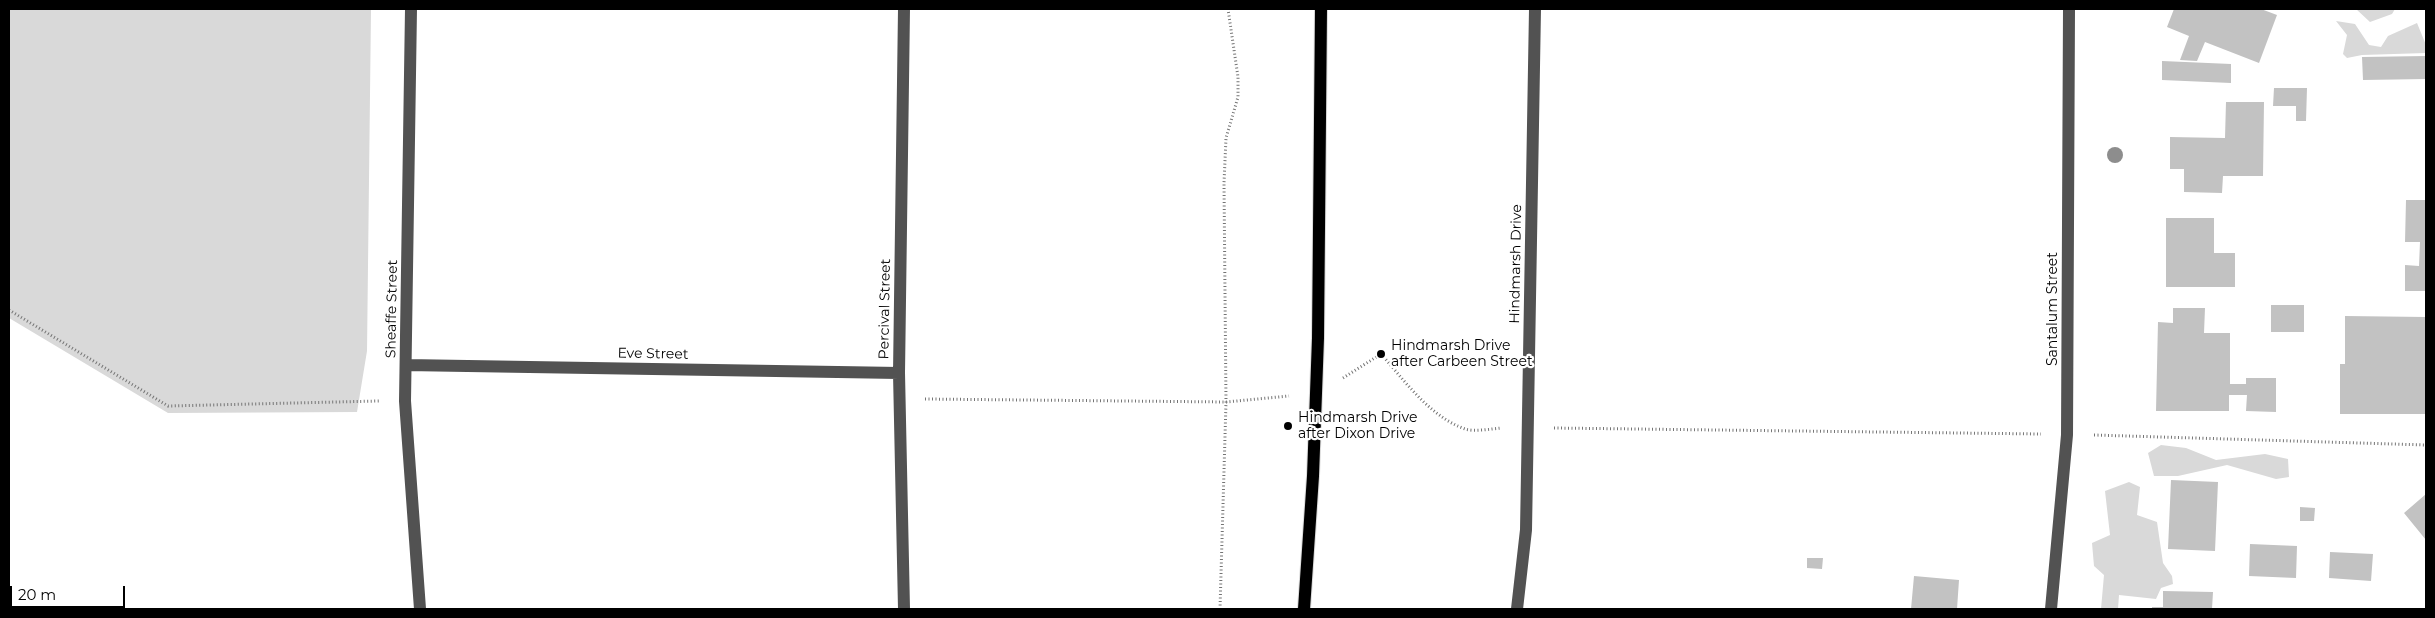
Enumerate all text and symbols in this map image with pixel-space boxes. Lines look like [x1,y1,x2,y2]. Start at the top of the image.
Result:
street label: Hindmarsh Drive [1507,204,1525,324]
street label: Santalum Street [2045,252,2061,366]
street label: Percival Street [876,259,894,359]
street label: Sheaffe Street [383,260,401,358]
place label: Hindmarsh Drive after Carbeen Street [1391,338,1533,371]
street label: Eve Street [617,345,689,363]
marker: Hindmarsh Drive after Carbeen Street [1375,348,1387,360]
place label: Hindmarsh Drive after Dixon Drive [1298,410,1417,442]
marker: Hindmarsh Drive after Dixon Drive [1282,420,1294,432]
scale bar [12,576,128,608]
text: 20 m [18,585,56,604]

